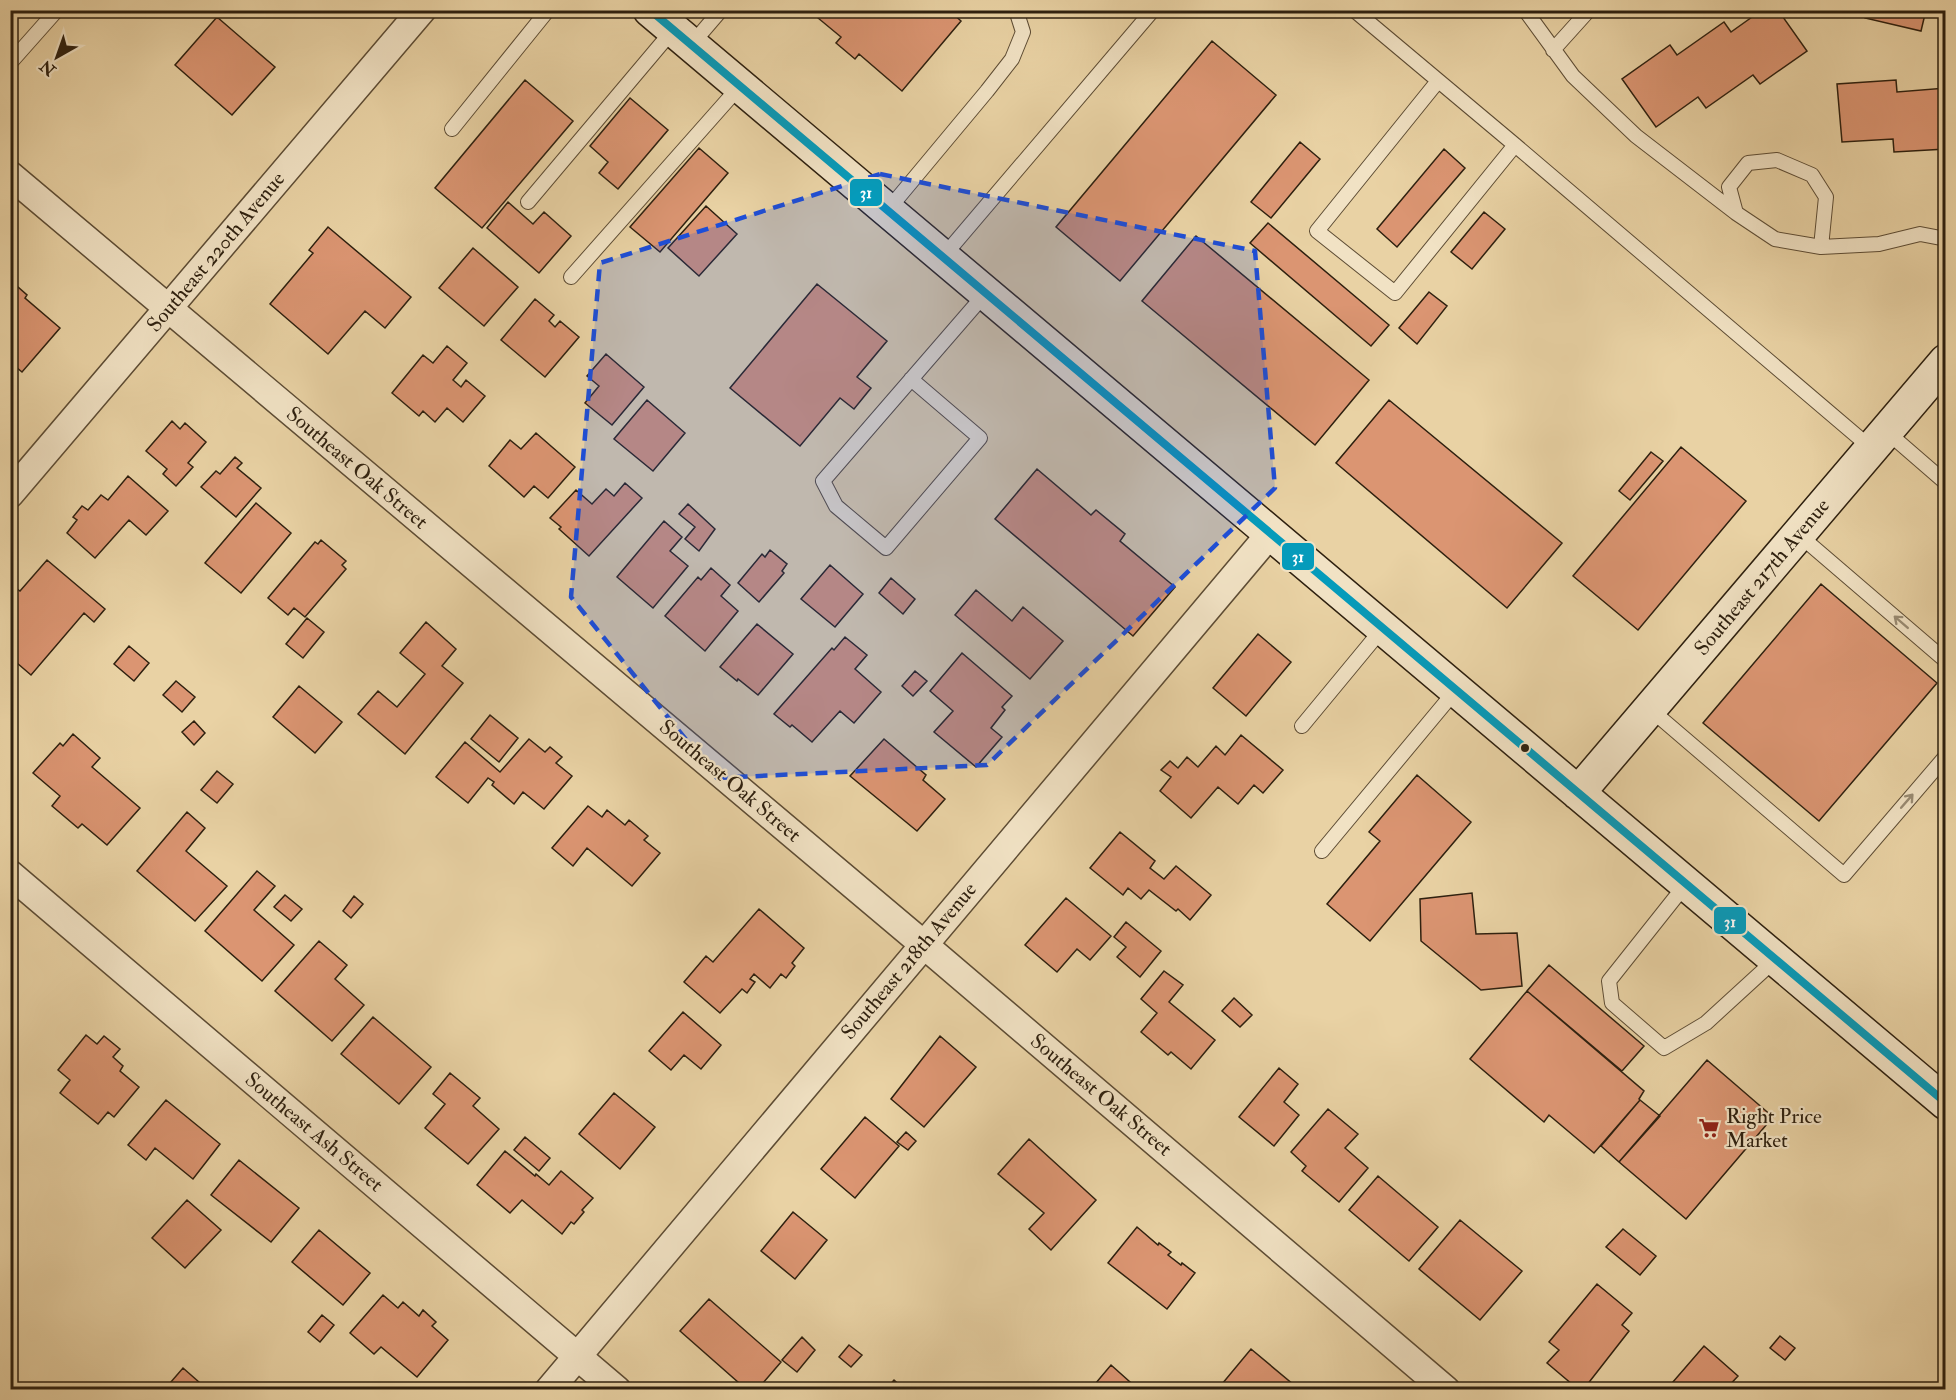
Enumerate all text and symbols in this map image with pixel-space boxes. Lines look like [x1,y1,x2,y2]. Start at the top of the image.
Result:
north arrow [27,27,87,87]
text: N [36,55,61,81]
street label: Southeast 220th Avenue [141,166,291,338]
line badge: 31 [849,178,883,207]
text: 31 [860,183,872,203]
street label: Southeast Oak Street [280,401,434,535]
street label: Southeast 217th Avenue [1688,493,1836,661]
line badge: 31 [1281,542,1315,571]
text: 31 [1292,547,1304,567]
one-way arrow [1893,616,1909,629]
street label: Southeast Oak Street [653,714,807,848]
unlabelled marker [1519,742,1531,754]
one-way arrow [1900,794,1914,809]
street label: Southeast 218th Avenue [835,877,983,1045]
line badge: 31 [1713,906,1747,935]
text: 31 [1724,912,1736,932]
street label: Southeast Oak Street [1024,1028,1178,1162]
street label: Southeast Ash Street [239,1066,389,1198]
place label: Right Price Market [1726,1103,1822,1154]
supermarket icon: Right Price Market [1697,1116,1721,1140]

